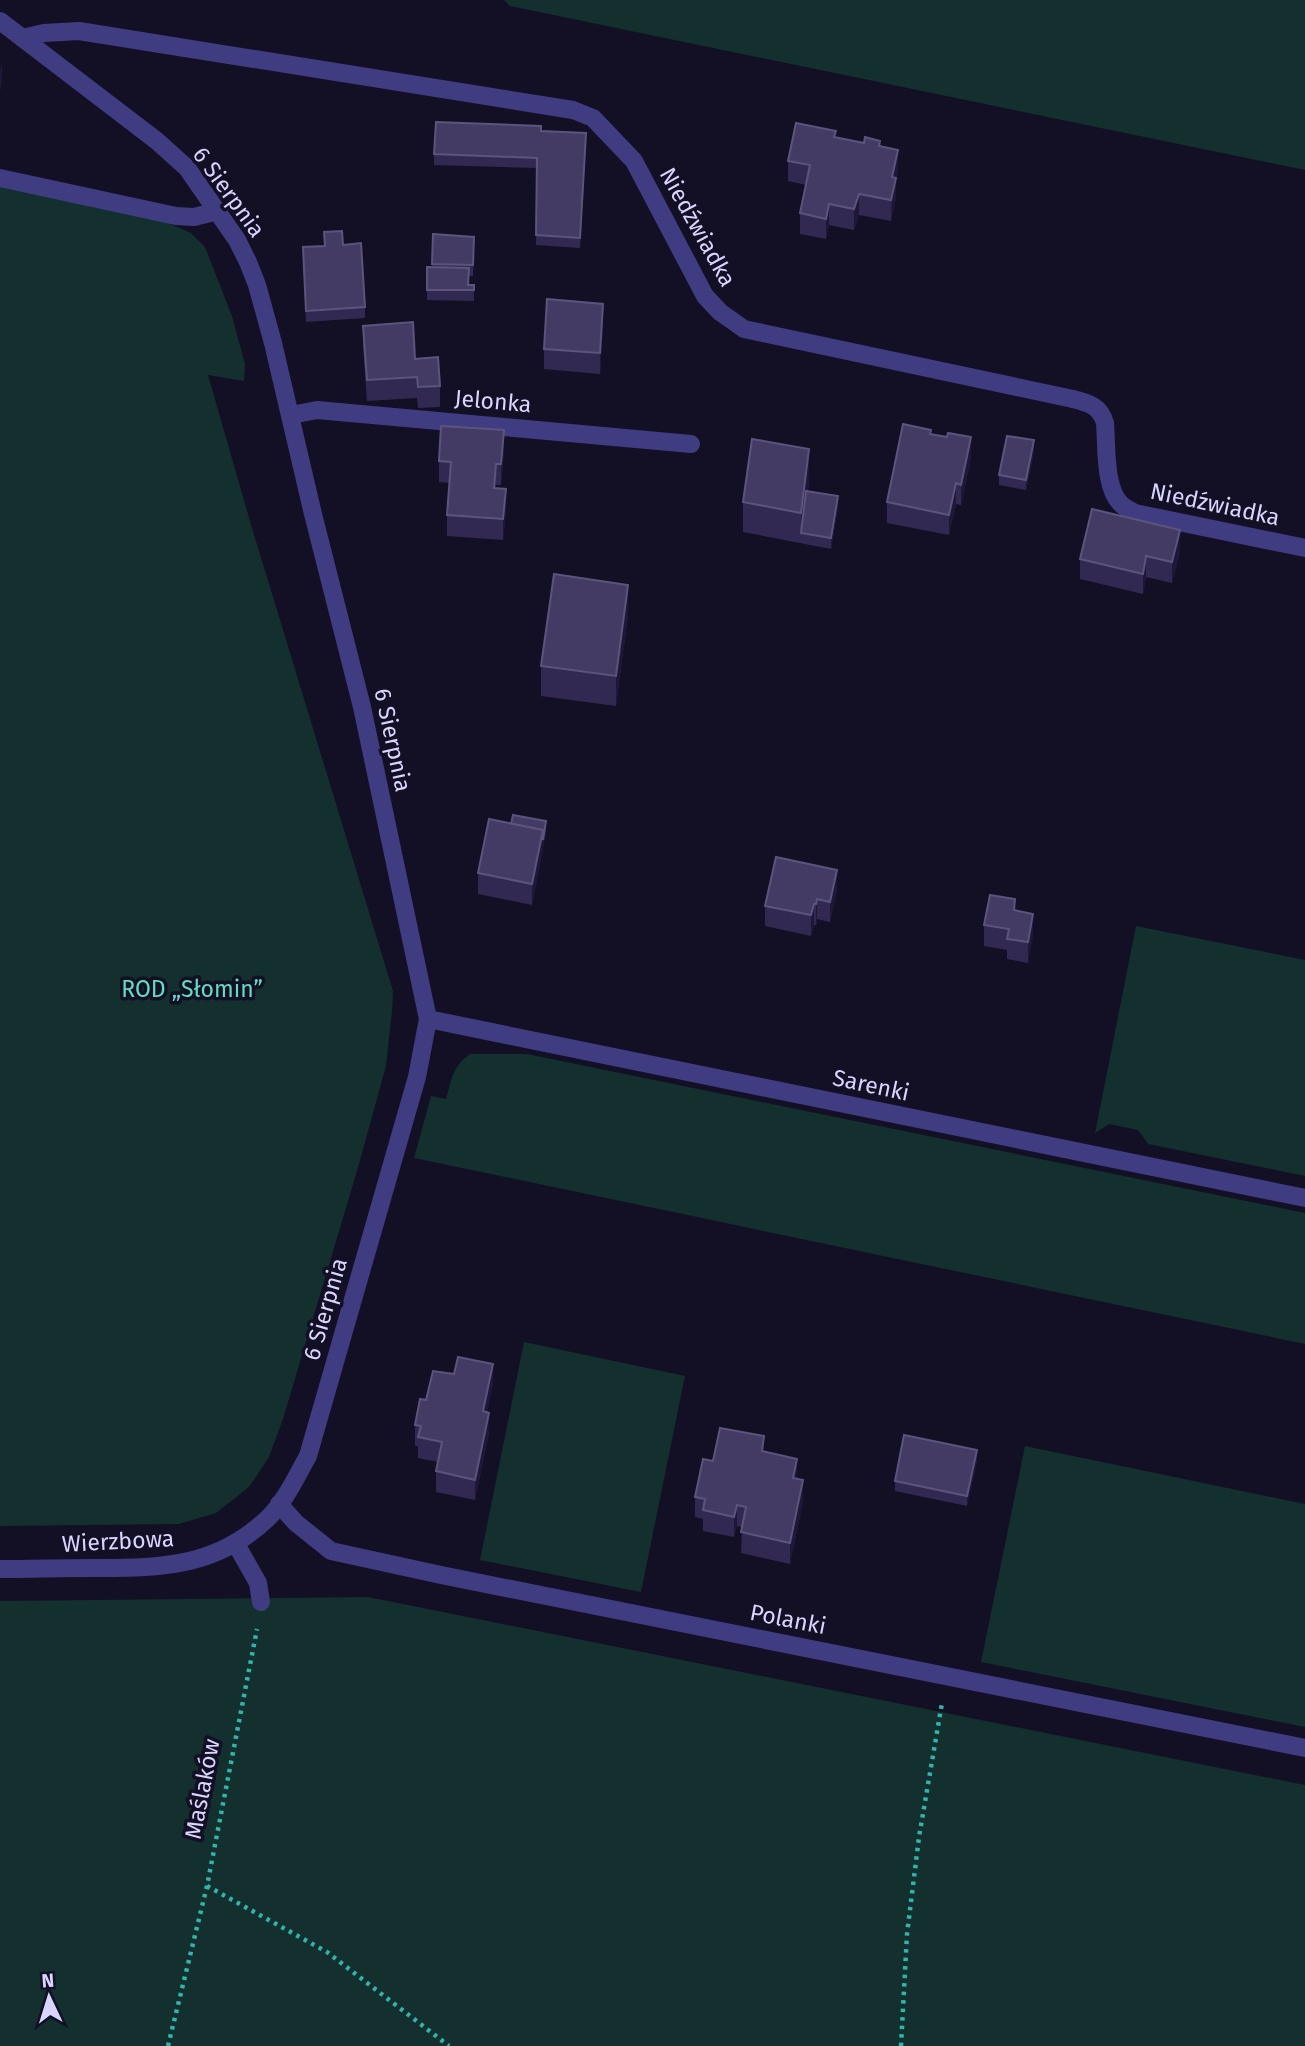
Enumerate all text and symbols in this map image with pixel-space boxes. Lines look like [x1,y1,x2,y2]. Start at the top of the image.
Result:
street label: 6 Sierpnia [187,141,271,243]
street label: Niedźwiadka [654,163,742,291]
street label: Jelonka [453,384,533,418]
street label: Niedźwiadka [1148,477,1282,531]
street label: 6 Sierpnia [368,686,418,794]
park label: ROD „Słomin” [121,975,263,1003]
street label: Sarenki [830,1063,912,1107]
street label: 6 Sierpnia [297,1255,353,1363]
street label: Wierzbowa [61,1524,175,1558]
street label: Polanki [748,1598,828,1640]
street label: Maślaków [179,1736,226,1842]
north arrow [14,1962,84,2032]
text: N [41,1969,55,1992]

